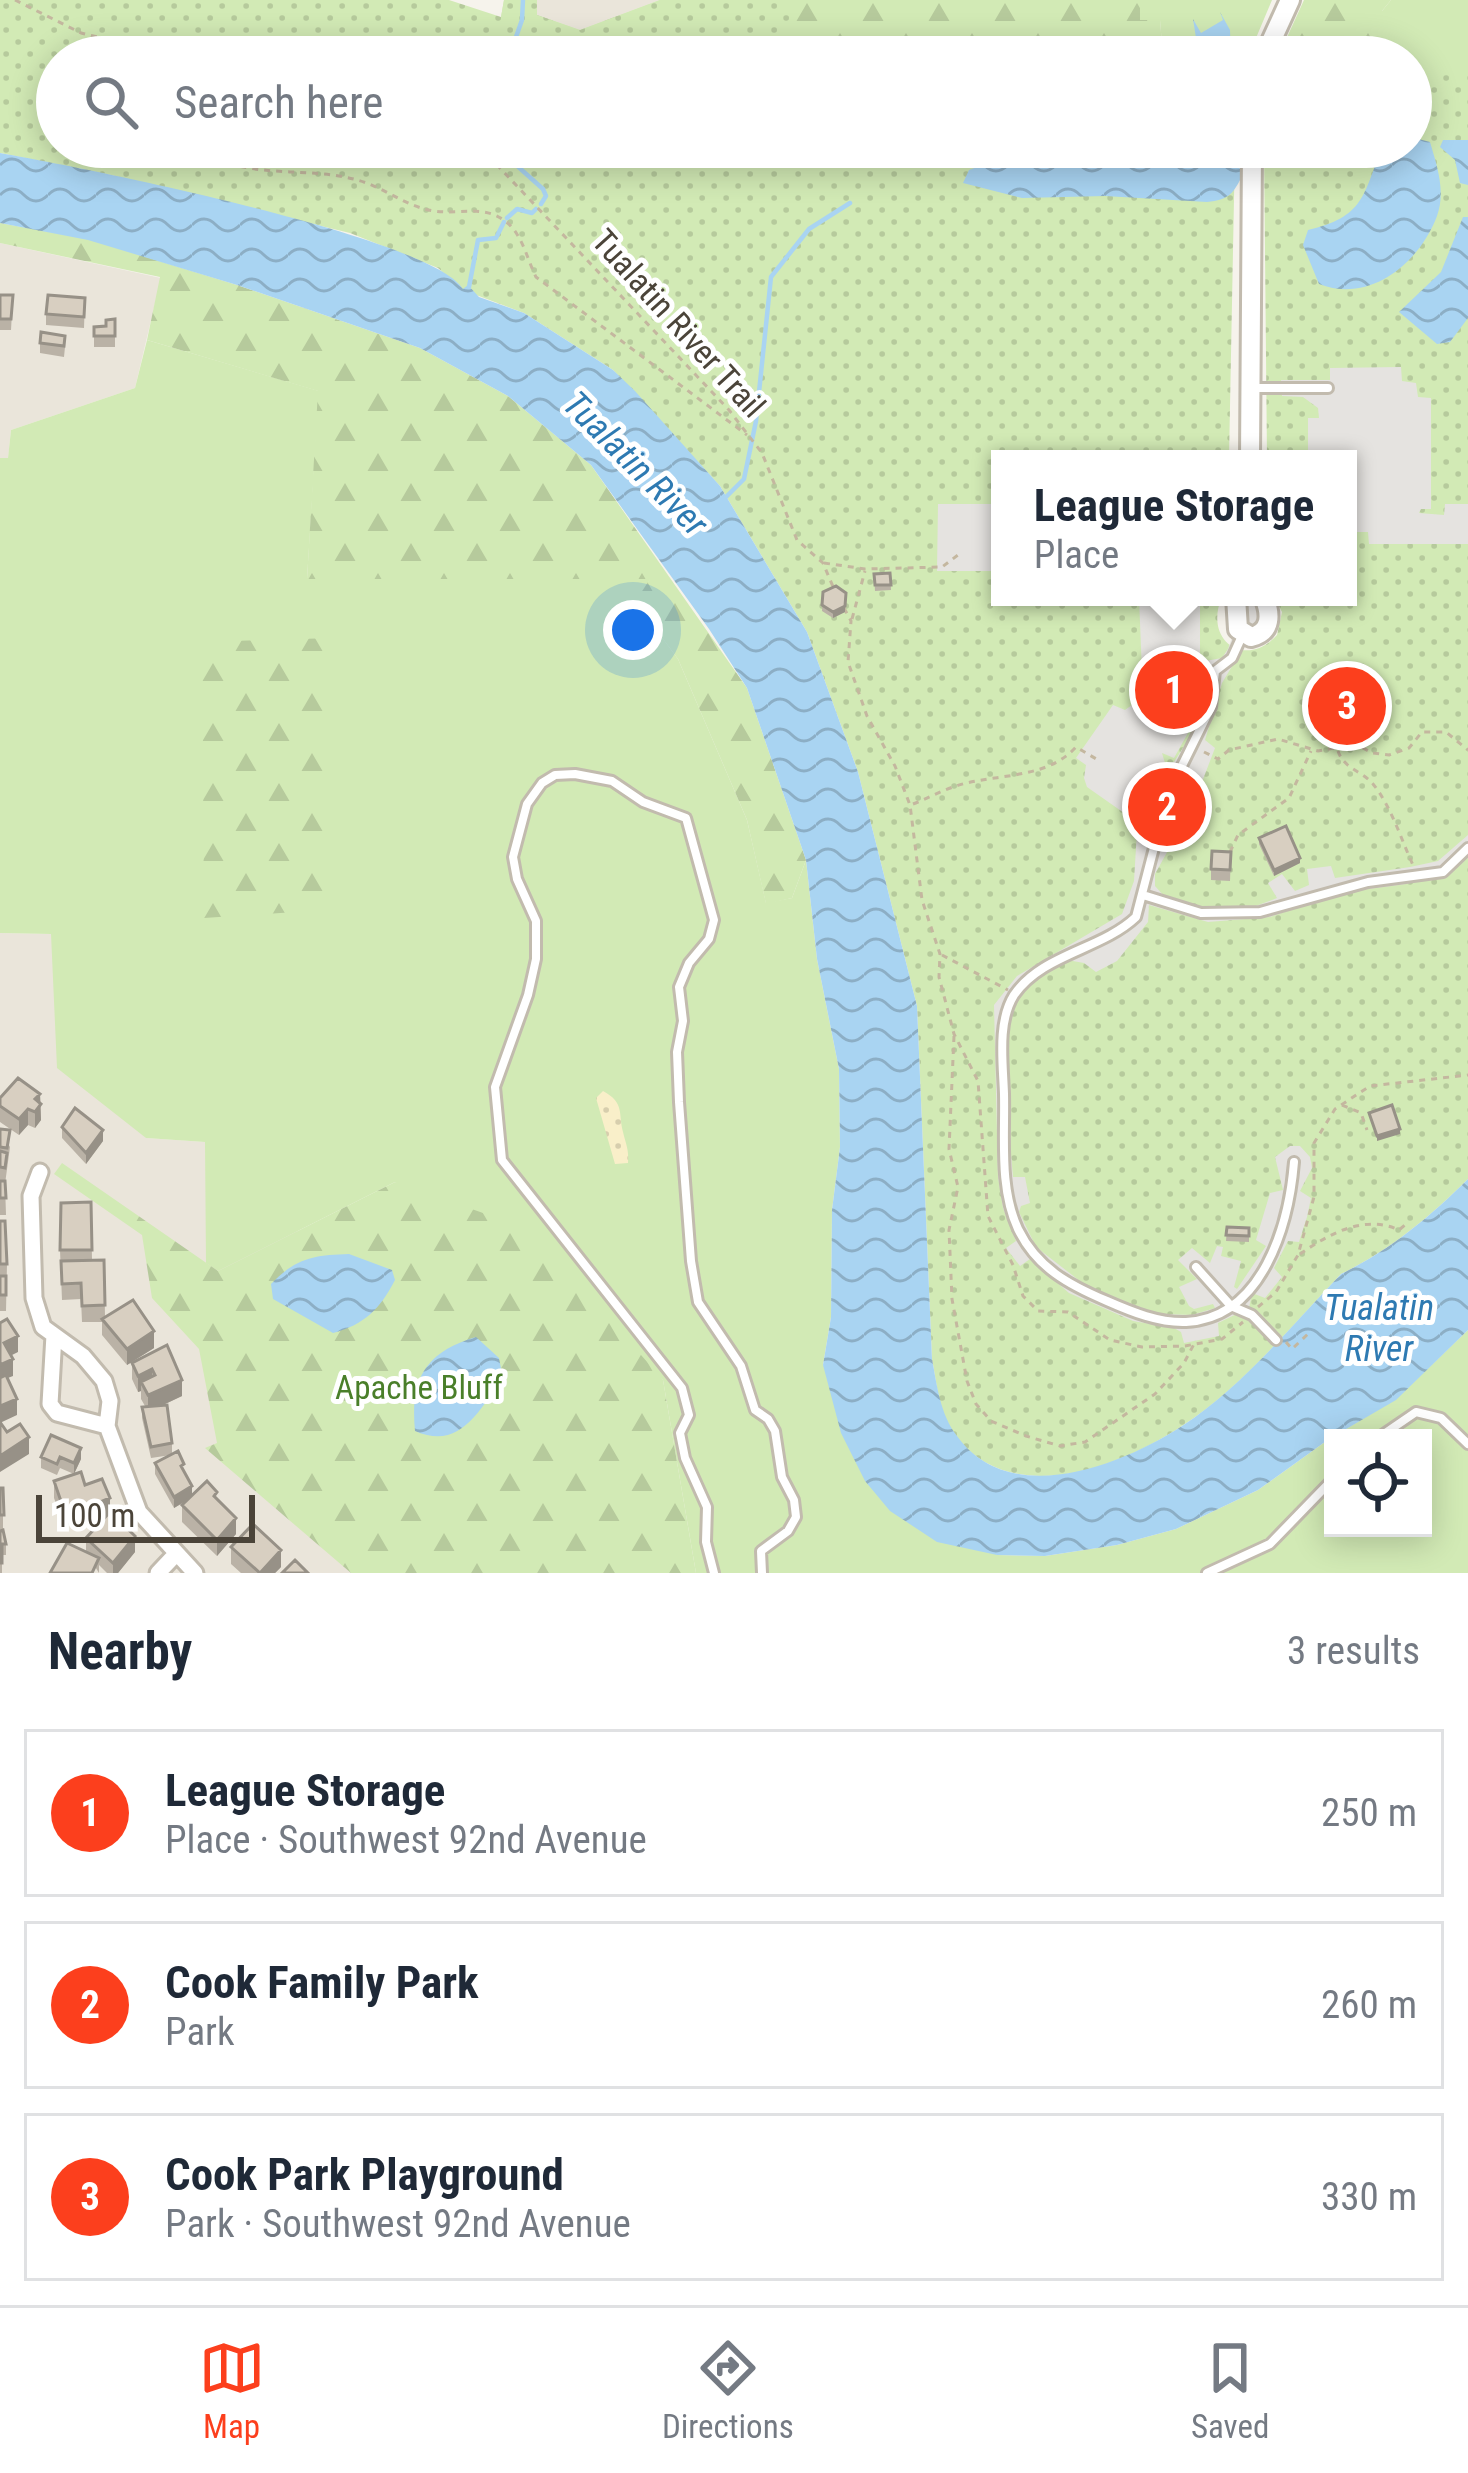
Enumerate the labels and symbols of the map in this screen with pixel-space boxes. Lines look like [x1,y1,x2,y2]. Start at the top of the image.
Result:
street label: Tualatin River Trail [584,221,773,425]
water label: Tualatin River [554,383,717,545]
your location [603,600,663,660]
pin: 1 [1135,645,1213,735]
pin: 3 [1308,661,1386,751]
pin: 2 [1128,762,1206,852]
water label: Tualatin River [1324,1287,1434,1370]
park label: Apache Bluff [335,1368,503,1407]
scale bar [36,1489,255,1542]

